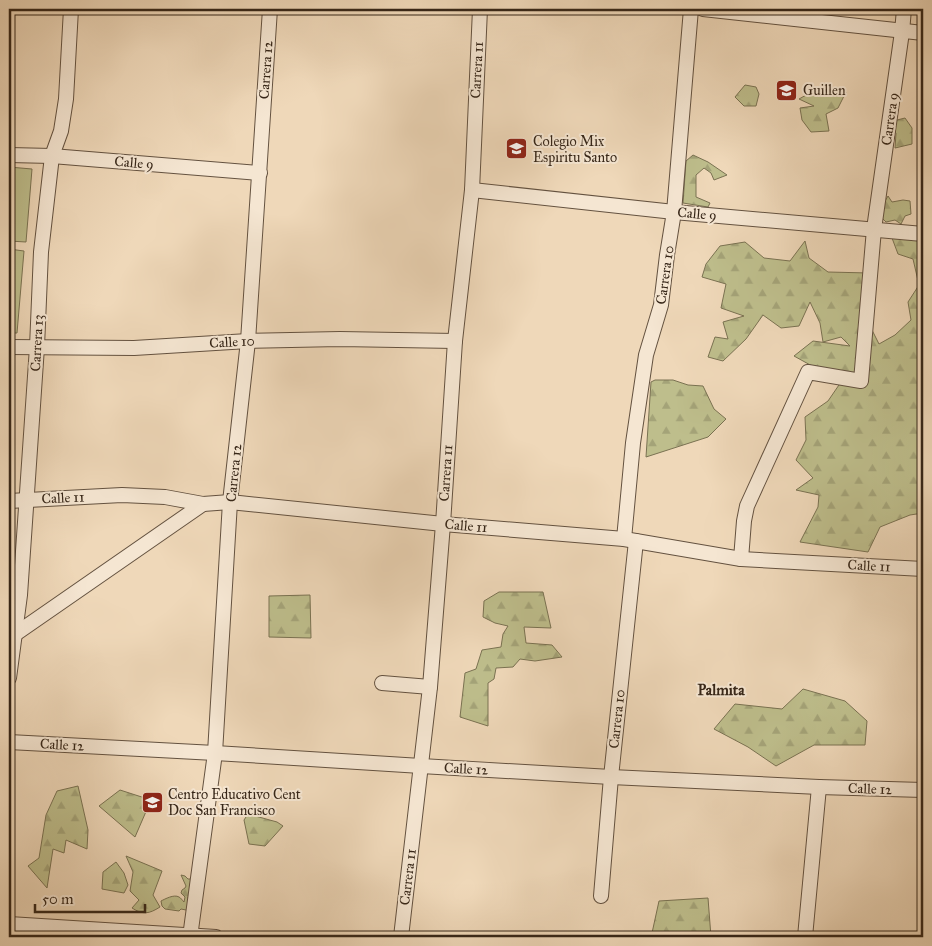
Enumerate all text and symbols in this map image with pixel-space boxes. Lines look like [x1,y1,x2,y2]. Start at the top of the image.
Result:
street label: Carrera 12 [255,40,277,100]
street label: Carrera 11 [467,41,487,99]
school or university icon: Guillen [775,78,799,102]
place label: Guillen [803,82,846,99]
street label: Carrera 9 [878,91,902,147]
place label: Colegio Mix Espiritu Santo [533,133,617,166]
school or university icon: Colegio Mix Espiritu Santo [505,137,529,161]
street label: Calle 9 [114,153,154,173]
street label: Calle 9 [677,204,717,224]
street label: Carrera 10 [652,244,678,306]
street label: Carrera 13 [27,314,47,372]
street label: Calle 10 [209,332,255,352]
street label: Carrera 12 [222,443,246,503]
street label: Carrera 11 [436,444,456,502]
street label: Calle 11 [41,488,85,508]
street label: Calle 11 [444,516,489,536]
street label: Calle 11 [847,556,891,576]
district label: Palmita [697,681,745,699]
street label: Carrera 10 [605,689,629,749]
street label: Calle 12 [39,735,85,755]
street label: Calle 12 [443,759,489,779]
street label: Calle 12 [848,780,893,798]
place label: Centro Educativo Cent Doc San Francisco [168,786,301,819]
school or university icon: Centro Educativo Cent Doc San Francisco [140,790,164,814]
street label: Carrera 11 [396,847,420,906]
scale bar [35,881,145,913]
text: 50 m [42,890,74,908]

